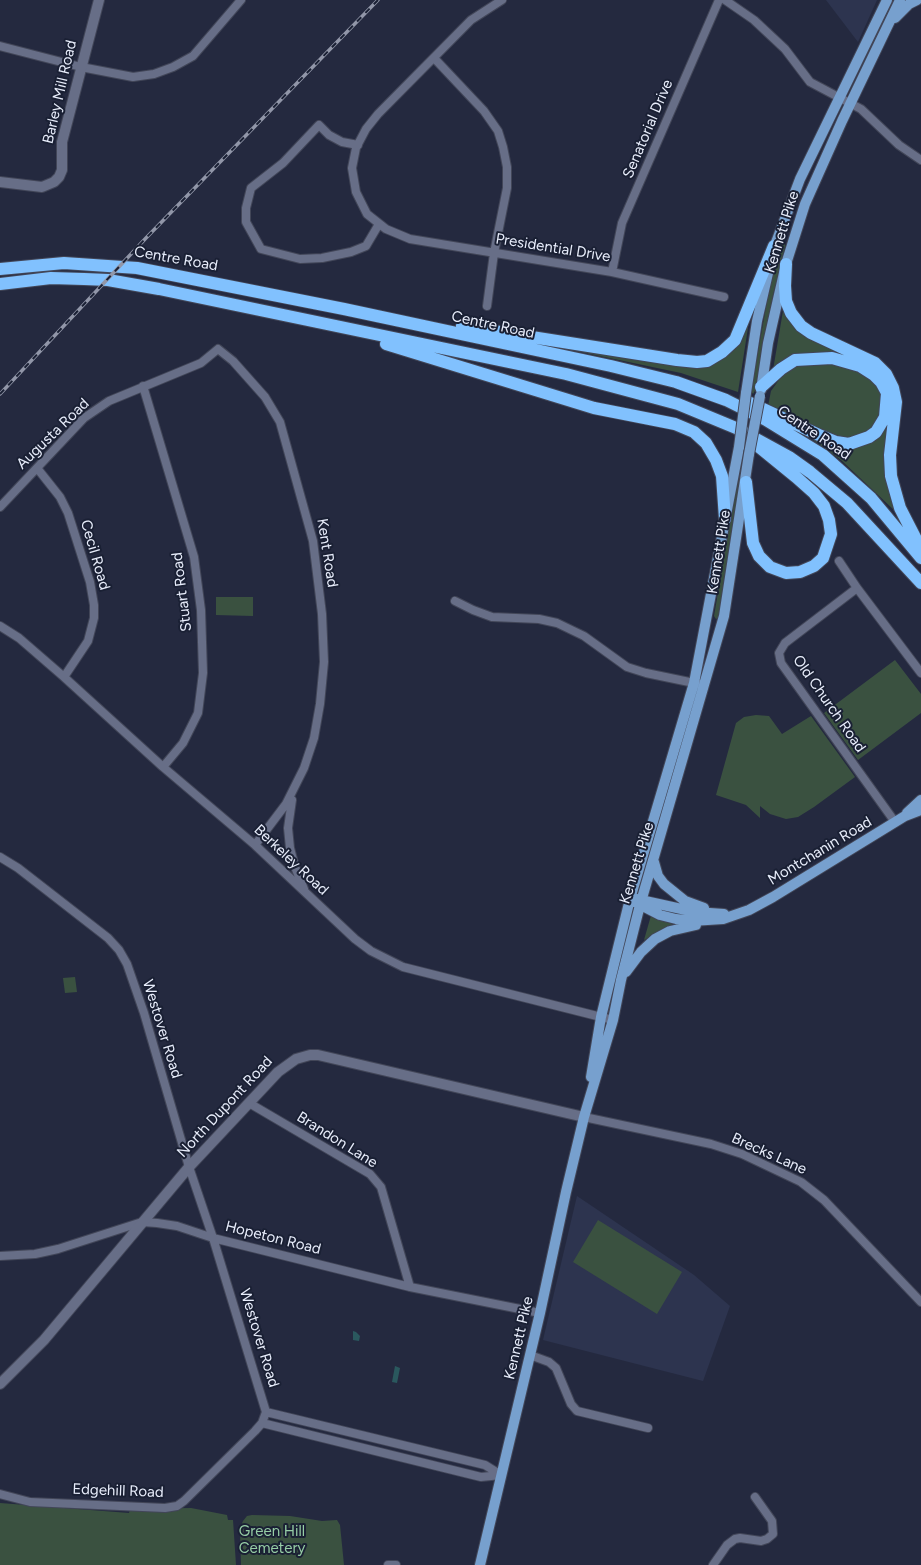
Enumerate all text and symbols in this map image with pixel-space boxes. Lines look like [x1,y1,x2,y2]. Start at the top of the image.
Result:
street label: Barley Mill Road [39,38,81,146]
street label: Senatorial Drive [619,77,677,181]
street label: Kennett Pike [761,189,803,275]
street label: Presidential Drive [494,230,612,266]
street label: Centre Road [133,243,219,275]
street label: Centre Road [450,307,536,343]
street label: Augusta Road [13,395,93,473]
street label: Centre Road [774,402,854,464]
street label: Kennett Pike [703,509,735,595]
street label: Kent Road [313,517,341,589]
street label: Cecil Road [76,518,114,592]
street label: Stuart Road [168,551,196,633]
street label: Old Church Road [789,652,869,756]
street label: Montchanin Road [765,813,875,889]
street label: Kennett Pike [616,820,658,906]
street label: Berkeley Road [250,821,332,899]
street label: Westover Road [138,977,186,1081]
street label: North Dupont Road [174,1053,276,1161]
street label: Brandon Lane [293,1108,381,1172]
street label: Brecks Lane [729,1129,809,1179]
street label: Hopeton Road [223,1217,323,1259]
street label: Westover Road [235,1286,283,1390]
street label: Kennett Pike [501,1295,537,1381]
street label: Edgehill Road [72,1480,164,1502]
park label: Green Hill Cemetery [239,1523,305,1558]

